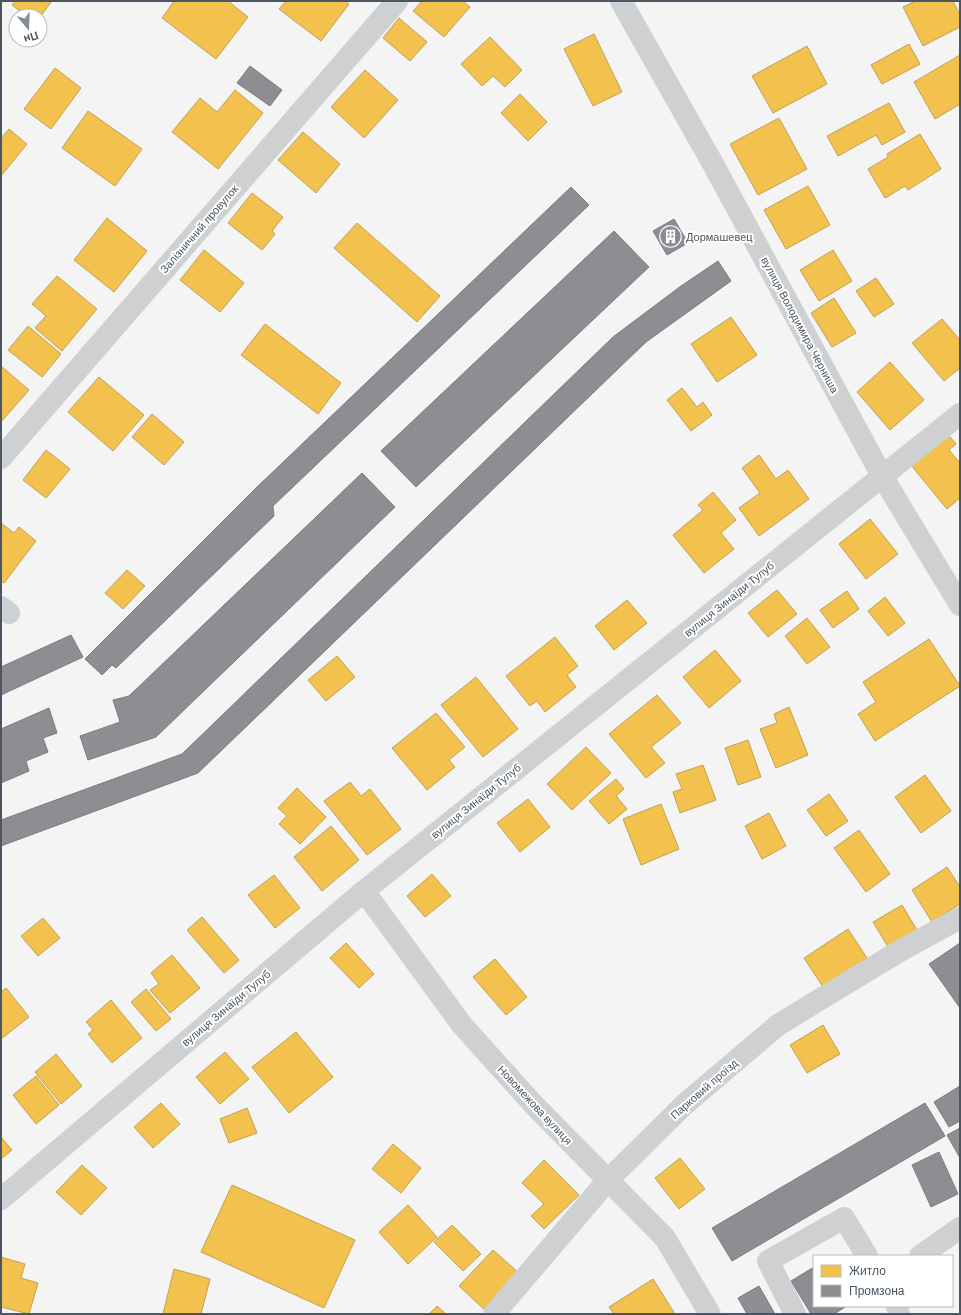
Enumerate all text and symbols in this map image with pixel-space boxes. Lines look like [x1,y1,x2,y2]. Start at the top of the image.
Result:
north arrow [8,8,48,48]
text: Пн [22,28,40,46]
street label: Залізничний провулок [157,182,241,276]
building icon: Дормашевец [658,224,684,250]
place label: Дормашевец [686,230,753,244]
street label: вулиця Володимира Черниша [758,254,842,396]
street label: вулиця Зинаїди Тулуб [681,558,777,640]
street label: вулиця Зинаїди Тулуб [428,760,524,842]
street label: вулиця Зинаїди Тулуб [179,967,273,1049]
street label: Парковий проїзд [667,1056,741,1122]
street label: Новомежова вулиця [495,1062,575,1148]
legend [813,1255,953,1307]
text: Житло [849,1263,886,1279]
text: Промзона [849,1283,905,1299]

